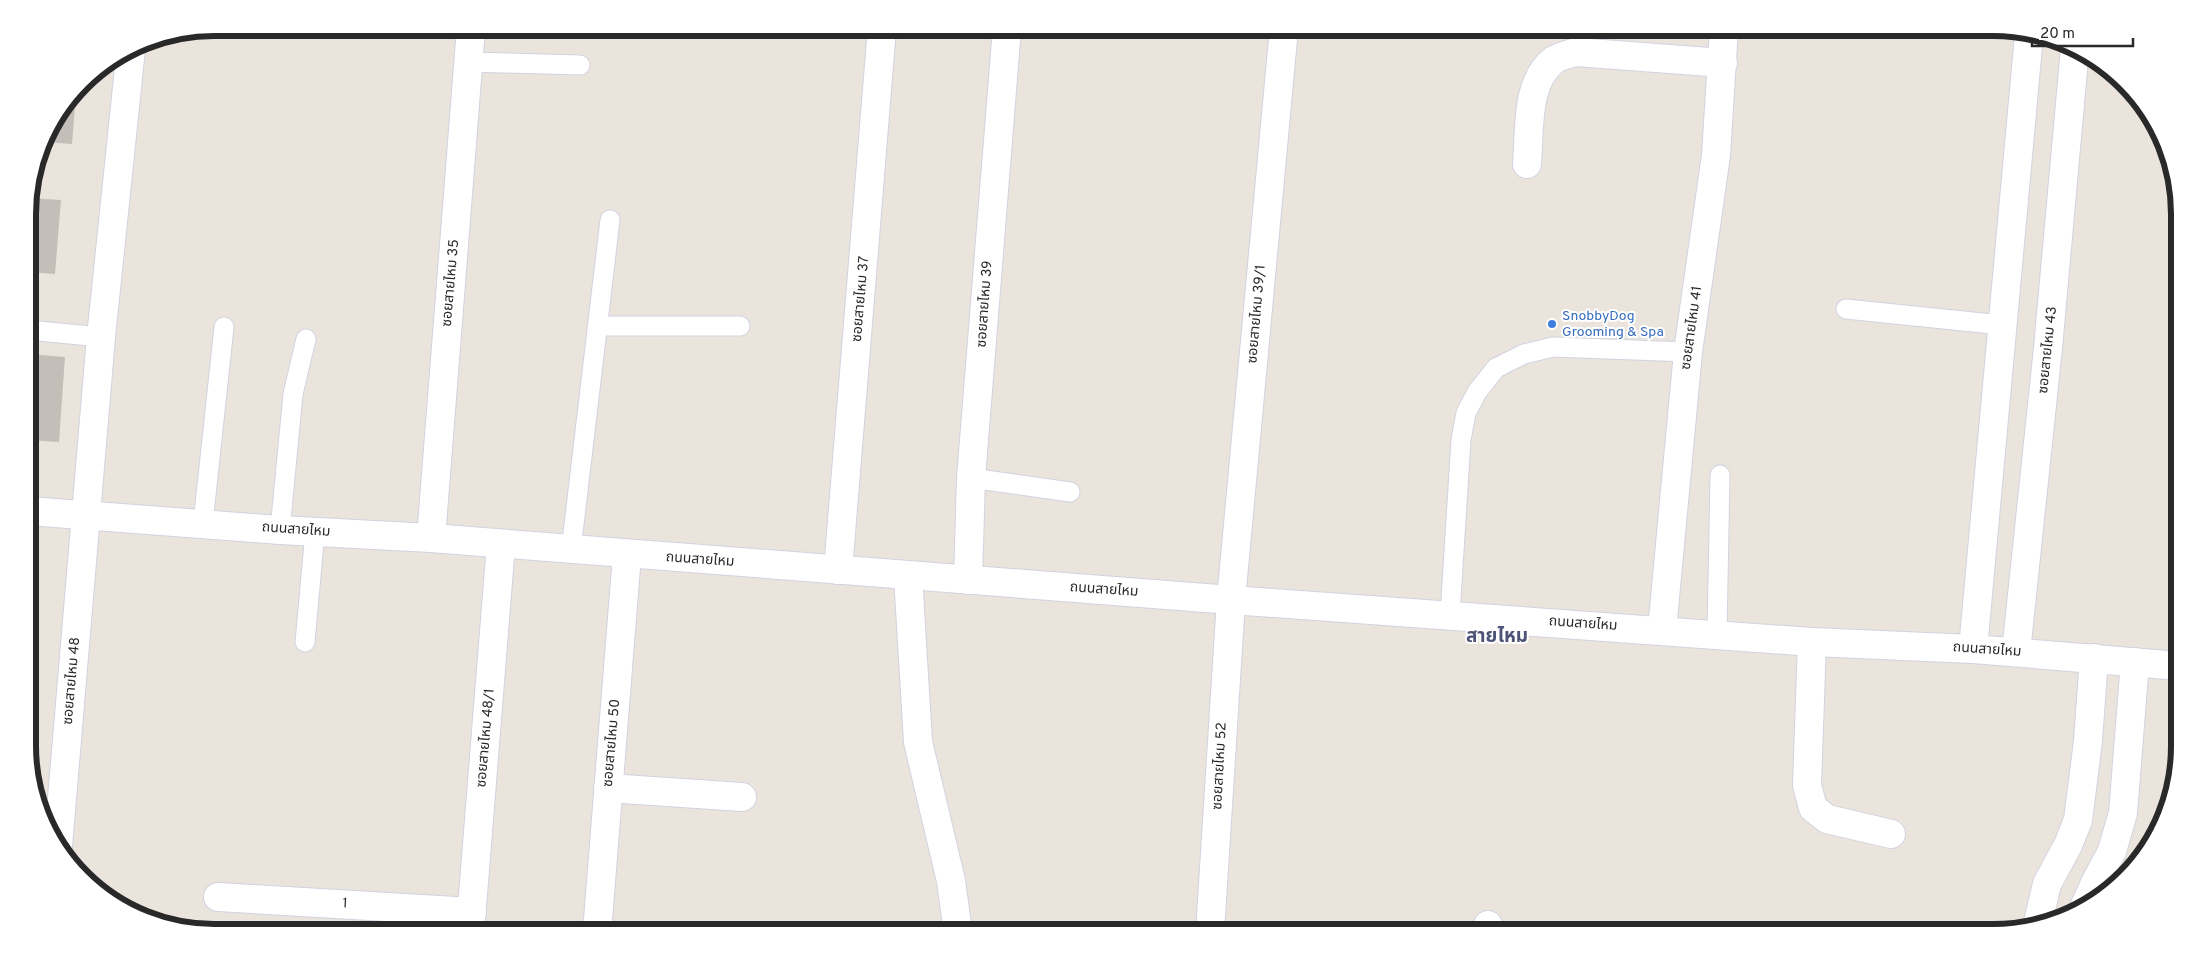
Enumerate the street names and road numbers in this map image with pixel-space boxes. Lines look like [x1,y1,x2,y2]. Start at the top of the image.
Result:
street label: ซอยสายไหม 35 [439,239,463,327]
street label: ซอยสายไหม 37 [849,255,873,343]
street label: ซอยสายไหม 39 [973,260,997,348]
street label: ซอยสายไหม 39/1 [1244,264,1270,364]
street label: ซอยสายไหม 41 [1678,285,1706,371]
street label: ซอยสายไหม 43 [2035,306,2061,394]
street label: ถนนสายไหม [261,519,331,541]
street label: ถนนสายไหม [665,549,735,571]
street label: ถนนสายไหม [1069,579,1139,601]
street label: ถนนสายไหม [1548,613,1618,635]
street label: ซอยสายไหม 48 [60,637,84,725]
street label: ถนนสายไหม [1952,639,2022,661]
street label: ซอยสายไหม 48/1 [473,688,499,788]
street label: ซอยสายไหม 50 [600,698,624,788]
street label: ซอยสายไหม 52 [1209,722,1231,810]
street label: 1 [342,895,348,913]

